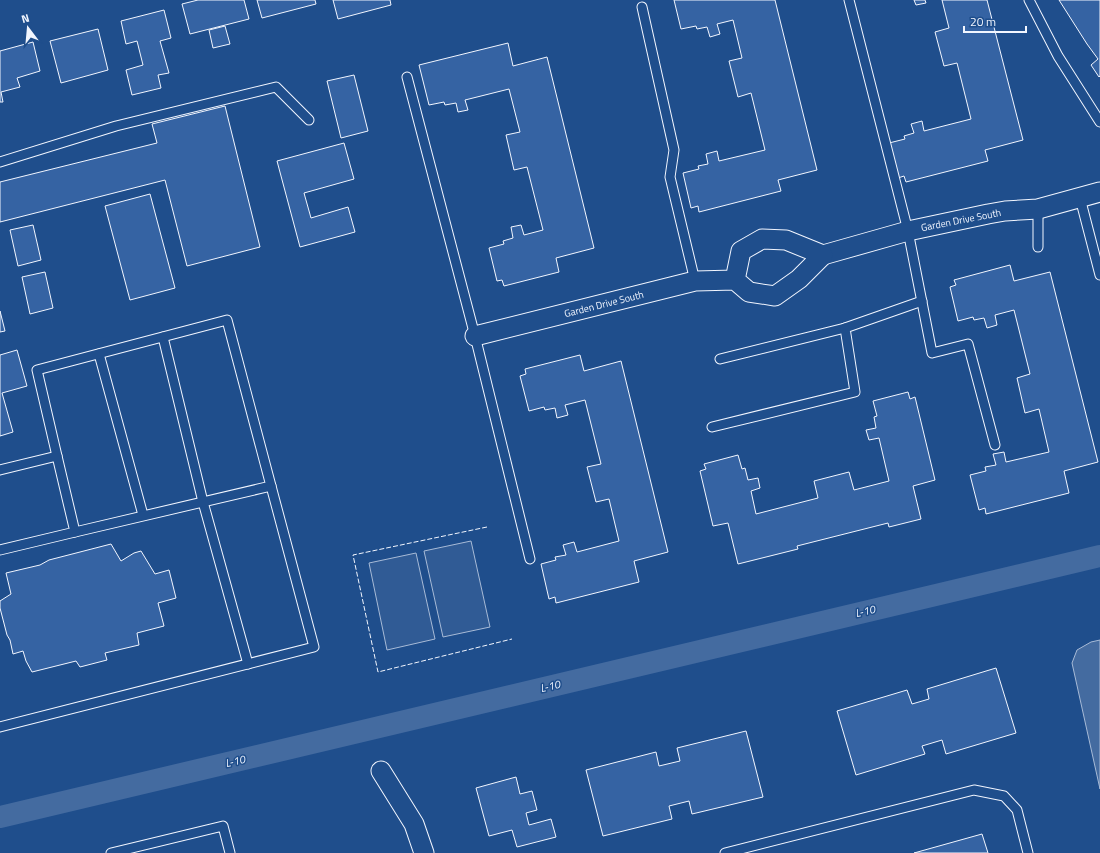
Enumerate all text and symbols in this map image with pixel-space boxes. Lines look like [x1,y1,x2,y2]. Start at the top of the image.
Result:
north arrow [8,8,48,48]
scale bar [964,8,1026,34]
text: N [19,10,31,27]
text: 20 m [970,12,996,31]
street label: Garden Drive South [920,205,1002,235]
street label: Garden Drive South [563,287,645,321]
water label: L-10 [853,601,877,621]
water label: L-10 [538,676,562,696]
water label: L-10 [223,751,247,771]

